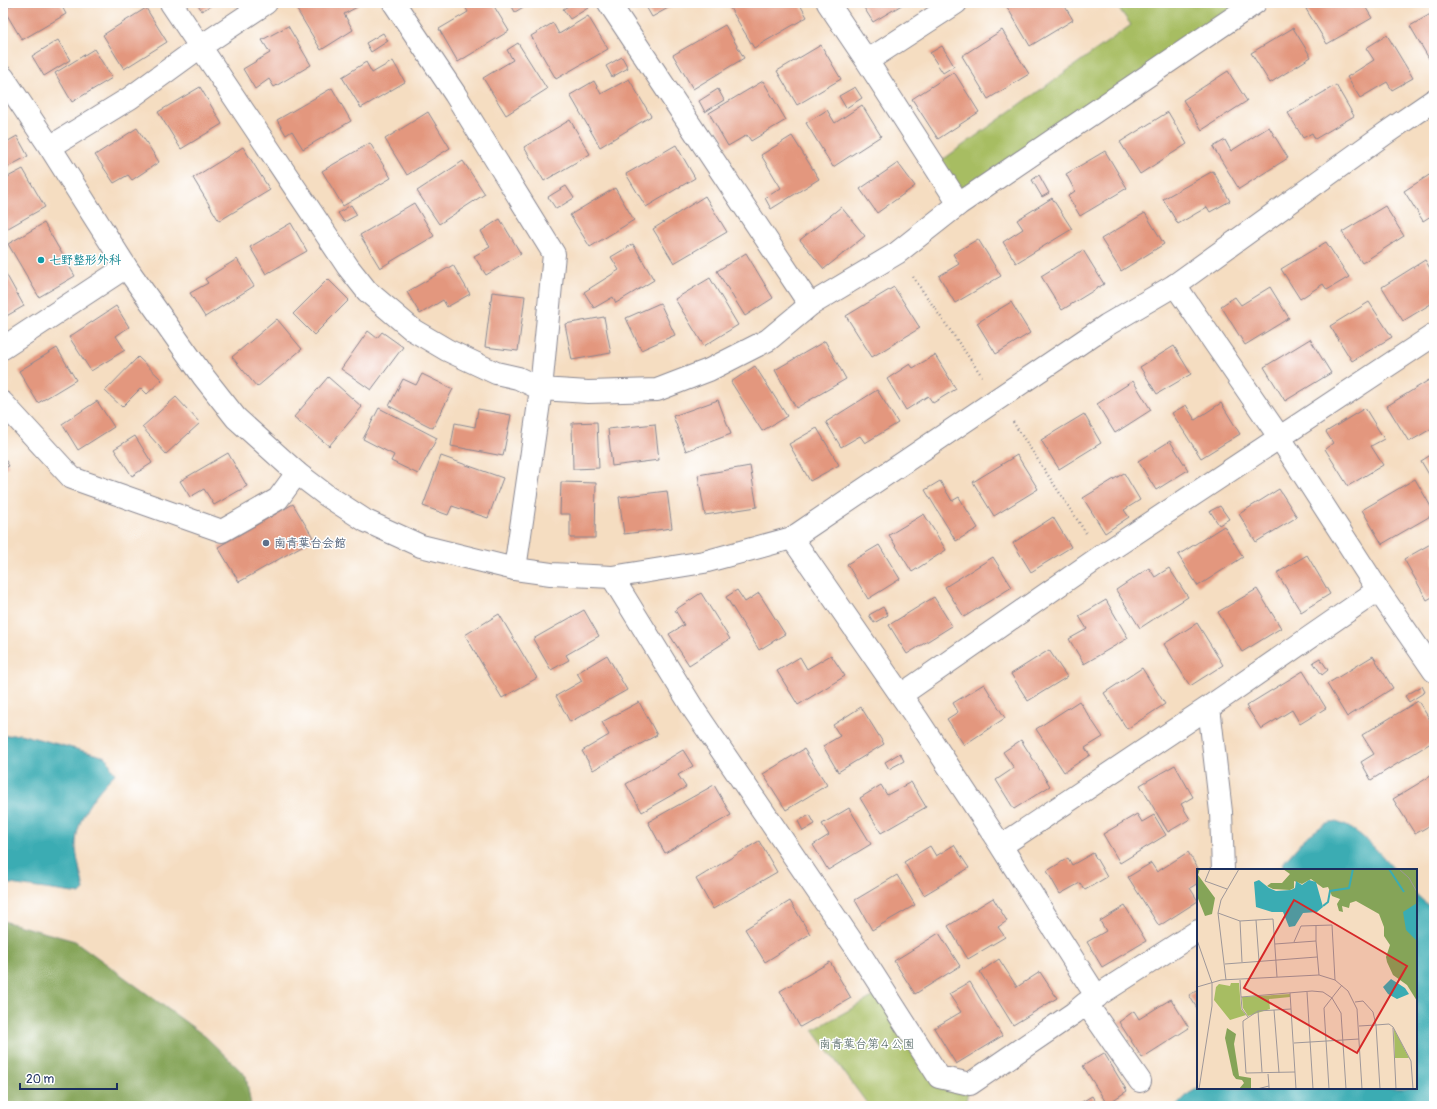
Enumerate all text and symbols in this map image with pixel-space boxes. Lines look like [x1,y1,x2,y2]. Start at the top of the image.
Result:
place label: 七野整形外科 [49,253,121,268]
marker: 七野整形外科 [36,255,46,265]
place label: 南青葉台会館 [274,536,346,551]
marker: 南青葉台会館 [261,538,271,548]
inset map [1197,869,1417,1089]
park label: 南青葉台第４公園 [819,1037,915,1052]
scale bar [20,1065,117,1091]
text: 20 m [26,1072,55,1087]

